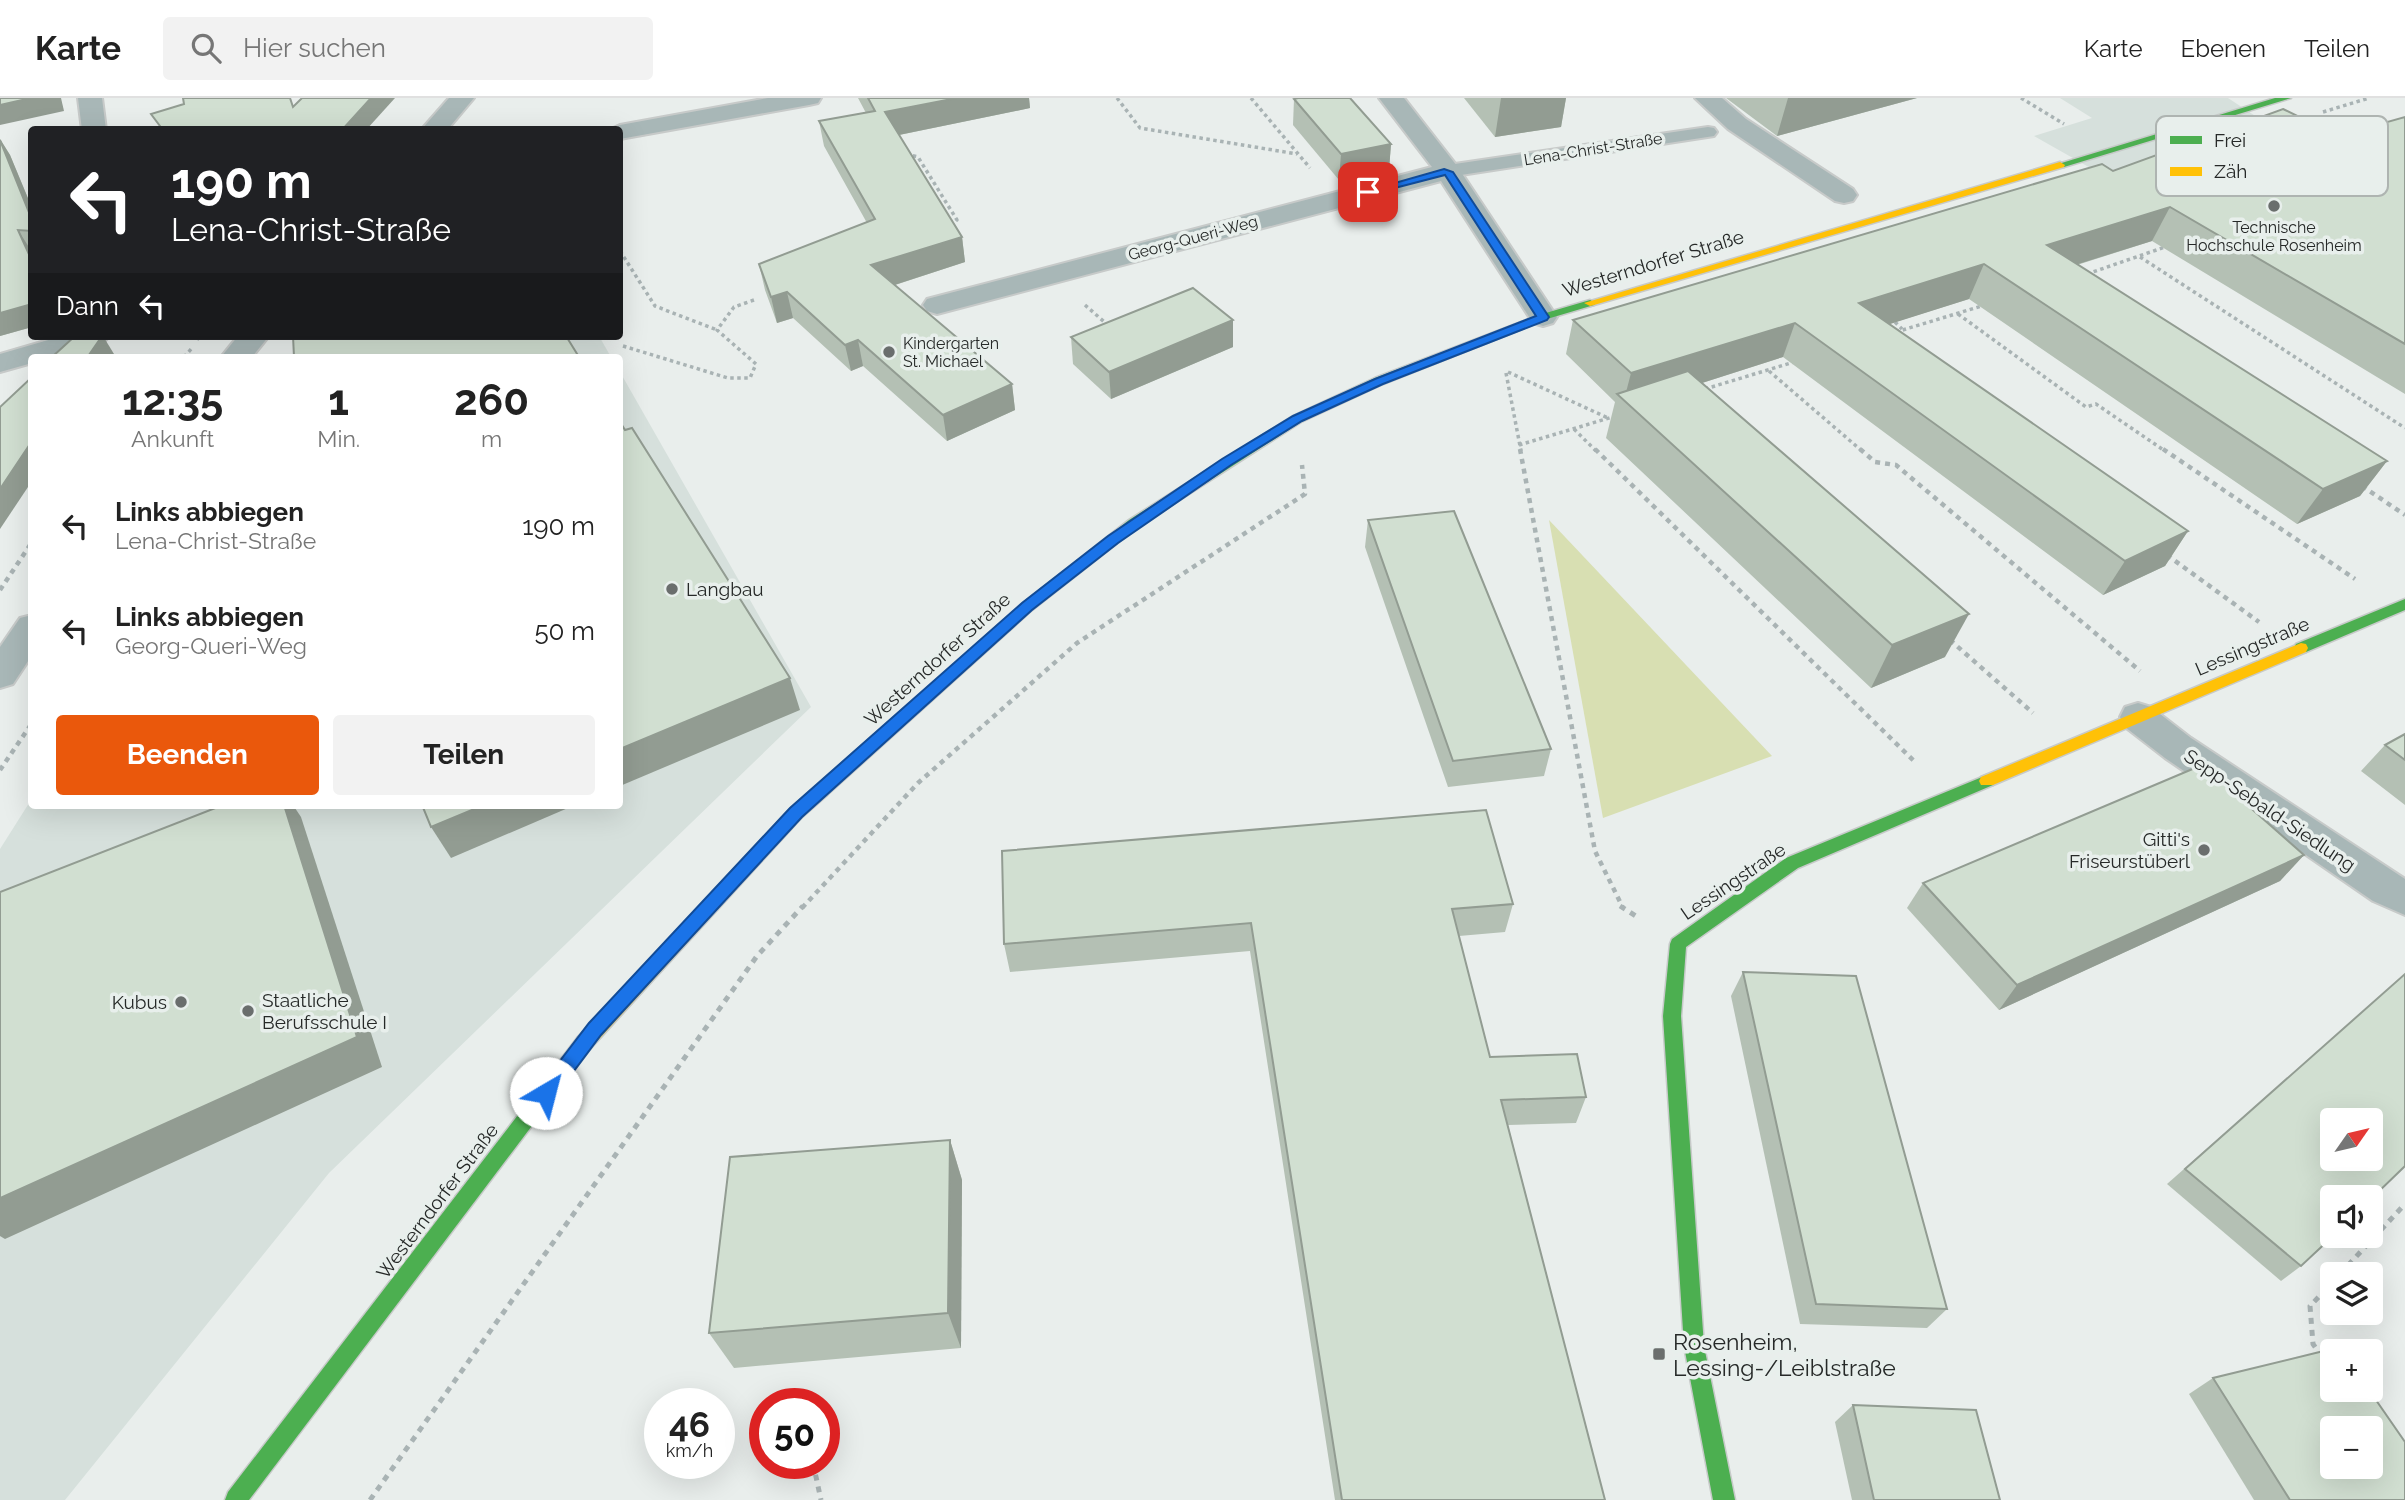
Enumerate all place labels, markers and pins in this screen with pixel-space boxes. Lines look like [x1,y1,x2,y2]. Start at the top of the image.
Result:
pin [1338,162,1398,222]
marker: Technische Hochschule Rosenheim [2266,198,2282,214]
place label: Technische Hochschule Rosenheim [2186,218,2362,255]
place label: Kindergarten St. Michael [903,334,999,371]
marker: Kindergarten St. Michael [881,344,897,360]
place label: Langbau [686,578,764,600]
marker: Langbau [664,581,680,597]
place label: Gitti's Friseurstüberl [2069,828,2191,872]
marker: Gitti's Friseurstüberl [2196,842,2212,858]
place label: Staatliche Berufsschule I [262,989,387,1033]
place label: Kubus [112,991,167,1013]
marker: Kubus [173,994,189,1010]
marker: Staatliche Berufsschule I [240,1003,256,1019]
place label: Rosenheim, Lessing-/Leiblstraße [1673,1328,1896,1381]
marker: Rosenheim, Lessing-/Leiblstraße [1651,1346,1667,1362]

